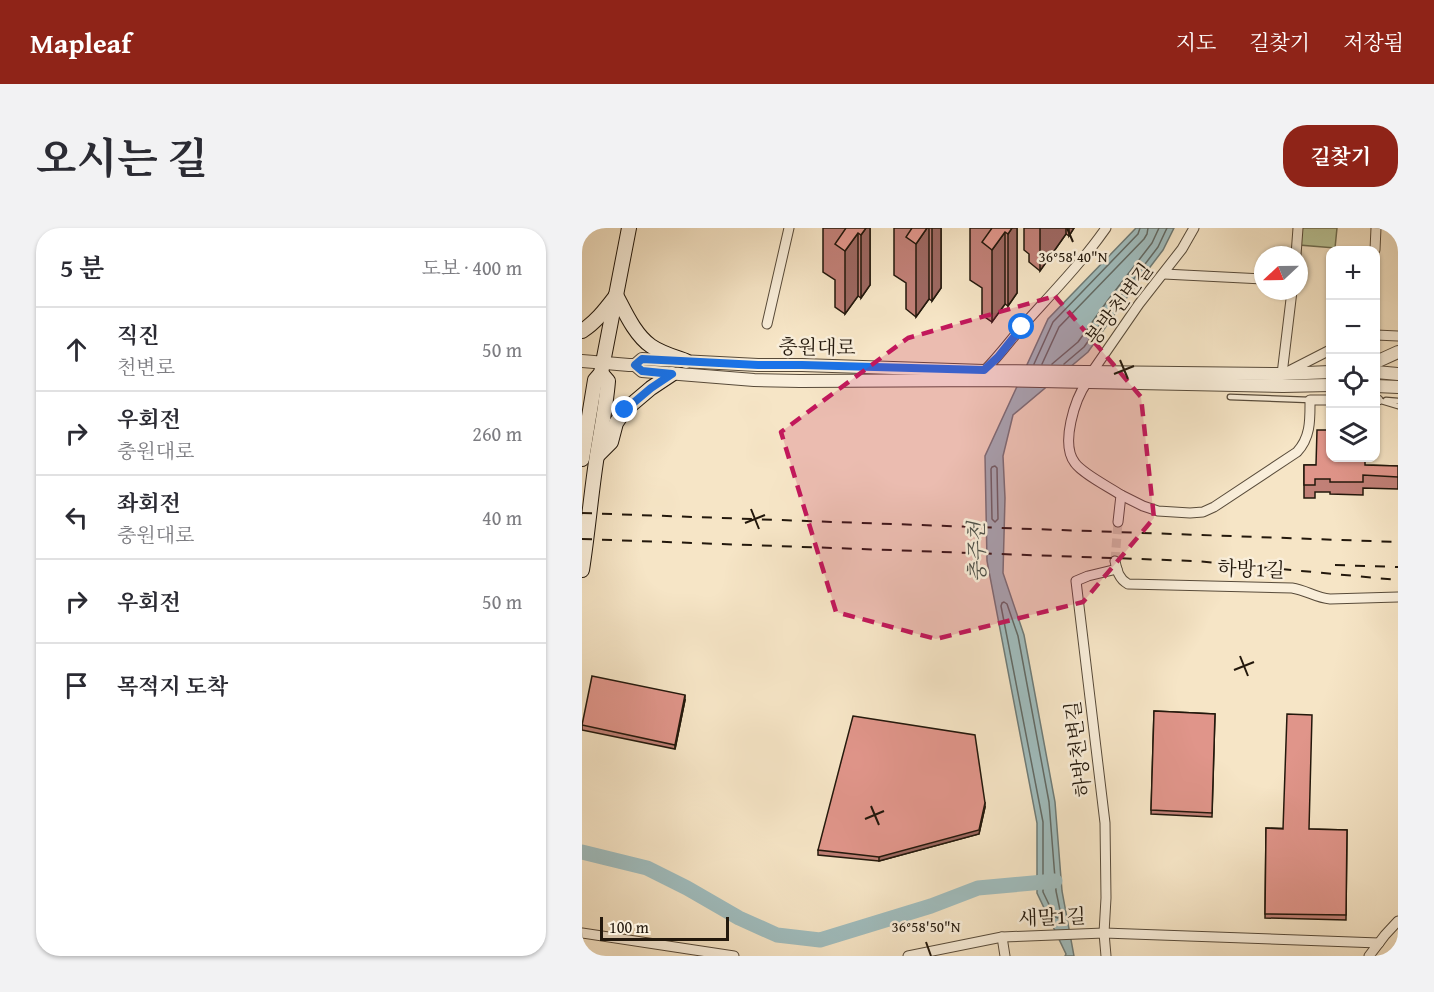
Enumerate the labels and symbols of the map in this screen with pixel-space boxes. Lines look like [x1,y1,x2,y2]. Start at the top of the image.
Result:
text: 36°58'40"N [1039,246,1108,267]
north arrow [1254,246,1308,300]
street label: 봉방천변길 [1078,256,1159,351]
route start [1008,313,1034,339]
street label: 충원대로 [778,331,856,362]
route end [611,396,637,422]
water label: 충주천 [960,520,993,583]
street label: 하방1길 [1217,553,1285,584]
street label: 하방천변길 [1057,699,1098,799]
street label: 새말1길 [1018,901,1086,932]
scale bar [600,914,729,942]
text: 36°58'50"N [892,916,961,937]

